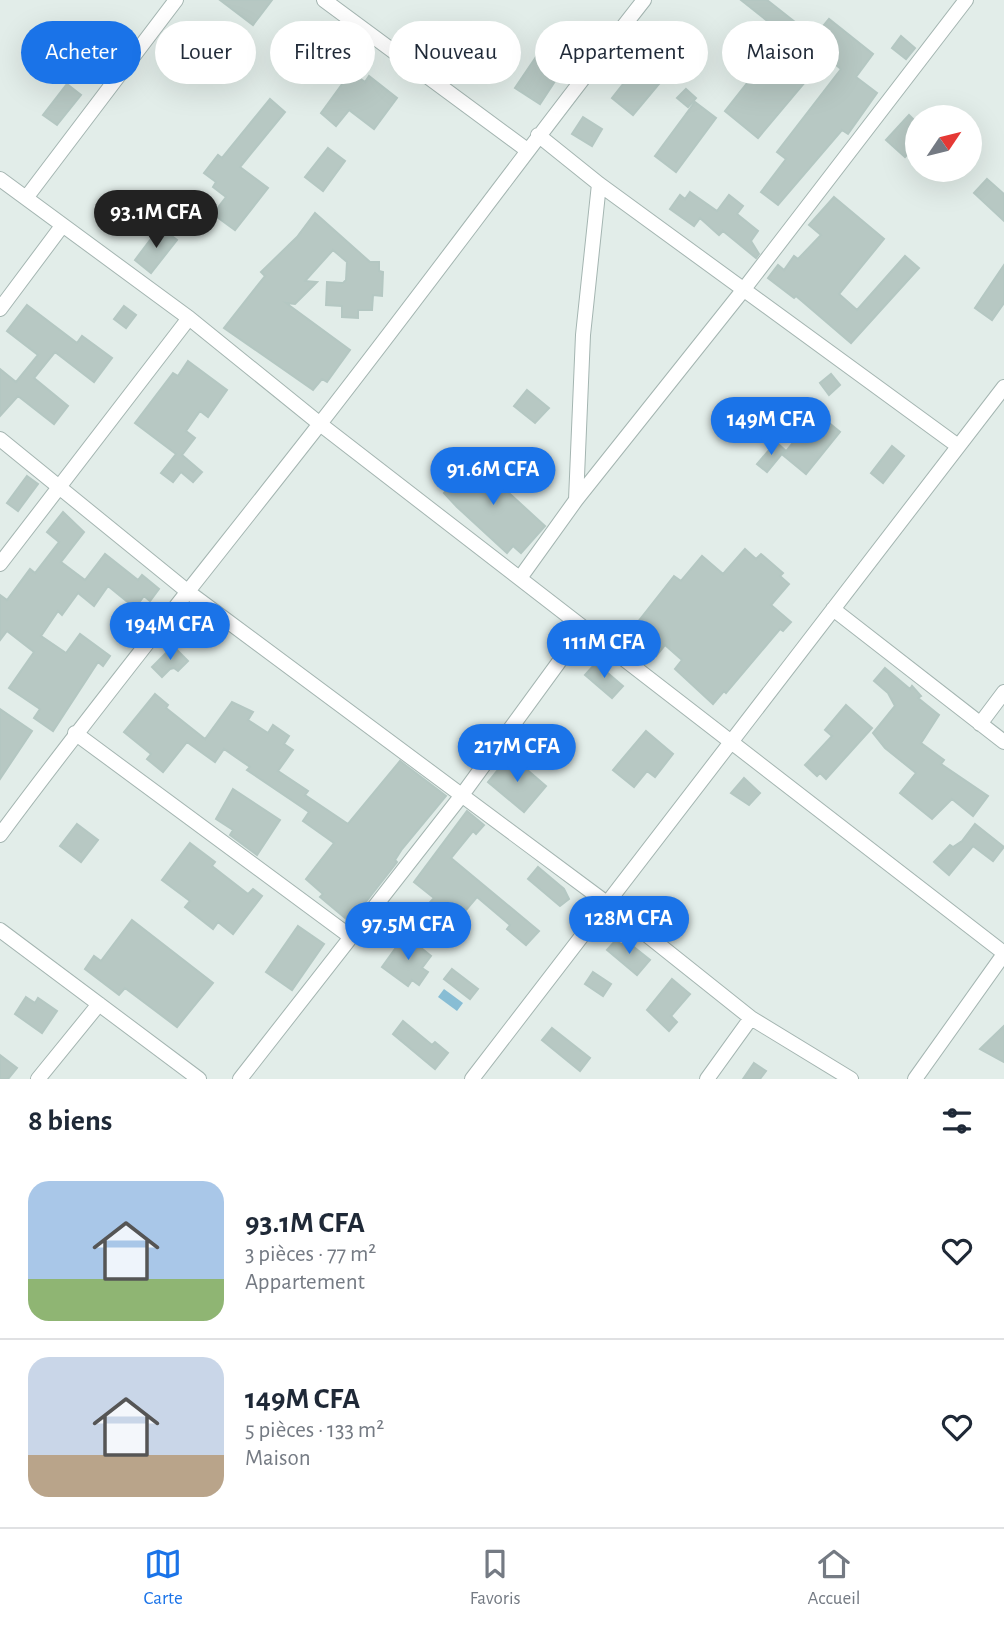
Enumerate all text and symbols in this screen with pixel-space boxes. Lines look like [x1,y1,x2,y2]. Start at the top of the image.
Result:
chip: Acheter [21,21,141,84]
chip: Louer [155,21,256,84]
chip: Filtres [270,21,375,84]
chip: Nouveau [389,21,521,84]
chip: Appartement [535,21,708,84]
chip: Maison [722,21,839,84]
north arrow [905,105,982,182]
map controls [905,105,982,182]
pin: 93.1M CFA [76,190,236,250]
text: 93.1M CFA [110,201,202,224]
pin: 149M CFA [699,398,843,457]
text: 149M CFA [727,408,815,431]
pin: 91.6M CFA [413,448,573,507]
text: 91.6M CFA [446,458,540,481]
pin: 194M CFA [98,602,242,662]
text: 194M CFA [126,613,214,636]
pin: 111M CFA [532,620,676,680]
text: 111M CFA [563,631,645,654]
pin: 217M CFA [445,724,589,784]
text: 217M CFA [474,735,560,758]
pin: 128M CFA [557,897,701,956]
pin: 97.5M CFA [328,902,488,962]
text: 128M CFA [585,907,673,930]
text: 97.5M CFA [361,913,455,936]
icon: filters [938,1102,976,1140]
text: 8 biens [28,1106,112,1136]
text: 93.1M CFA [245,1208,365,1238]
icon: home [84,1209,168,1293]
icon: heart [938,1232,976,1270]
text: 3 pièces · 77 m² [245,1243,376,1266]
text: Appartement [245,1271,365,1294]
text: 149M CFA [245,1384,360,1414]
icon: home [84,1385,168,1469]
icon: heart [938,1408,976,1446]
text: 5 pièces · 133 m² [245,1419,384,1442]
text: Maison [245,1447,311,1470]
tab: Carte [143,1545,183,1610]
tab: Favoris [470,1545,521,1610]
tab: Accueil [808,1545,861,1610]

